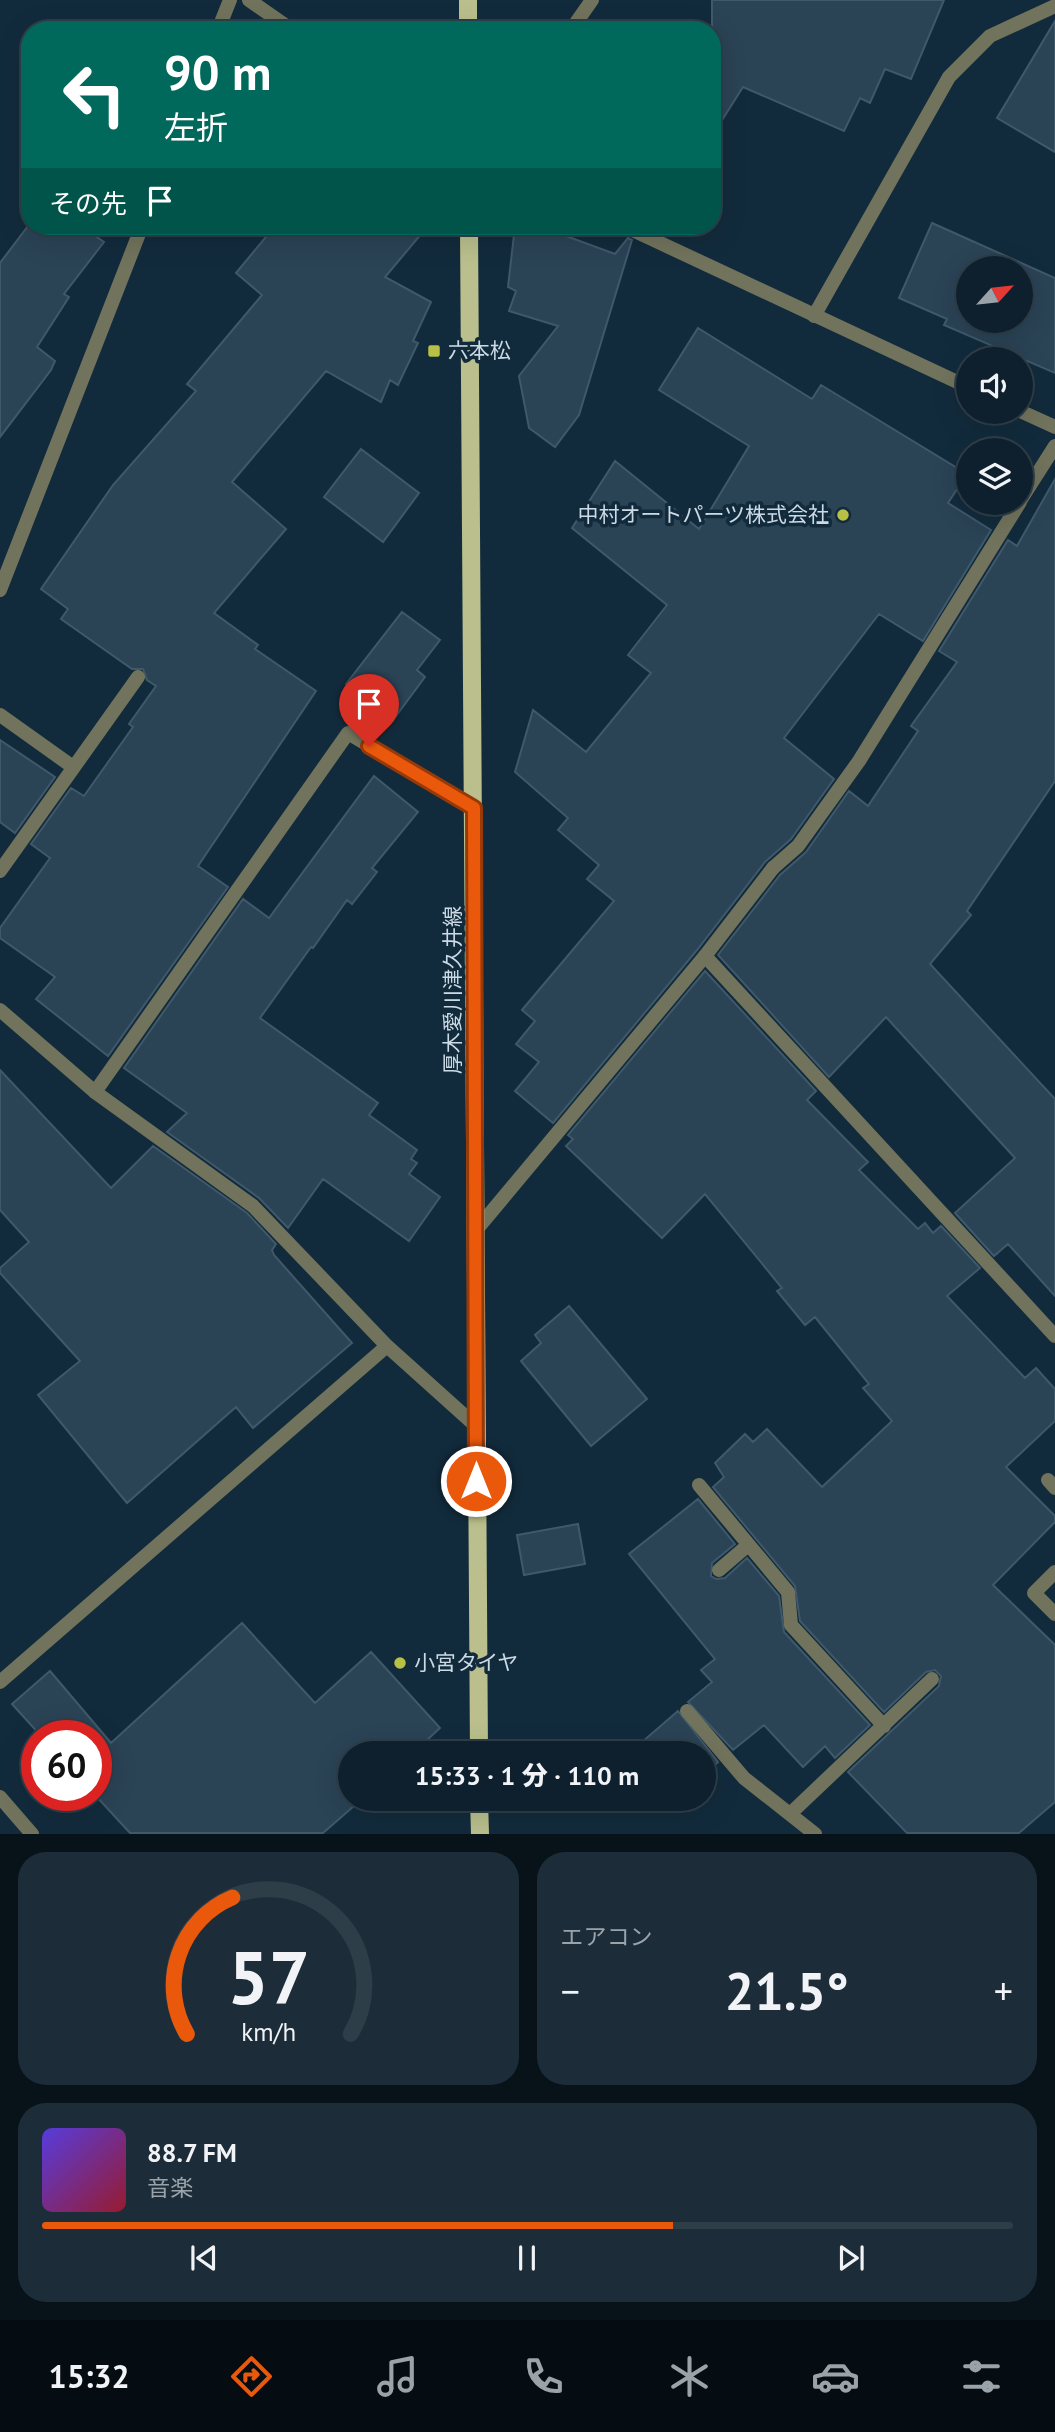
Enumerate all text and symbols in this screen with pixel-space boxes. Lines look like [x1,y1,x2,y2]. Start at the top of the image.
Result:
text: 90 m [164,40,271,104]
icon: left [49,49,140,140]
text: 左折 [164,106,228,148]
icon: arrive [141,182,179,220]
text: その先 [49,187,127,220]
north arrow [956,256,1032,332]
map controls [956,256,1033,515]
place label: 六本松 [448,337,511,364]
marker: 六本松 [426,343,442,359]
button: sound [956,347,1033,424]
button: layers [956,438,1033,515]
place label: 中村オートパーツ株式会社 [577,501,829,528]
marker: 中村オートパーツ株式会社 [835,507,851,523]
pin [339,674,399,746]
icon: arrive [350,685,388,723]
street label: 厚木愛川津久井線 [439,906,466,1074]
position arrow [439,1444,513,1518]
place label: 小宮タイヤ [414,1649,518,1676]
marker: 小宮タイヤ [392,1655,408,1671]
speed limit sign: 60 [21,1720,112,1811]
text: 15:33 · 1 分 · 110 m [415,1759,639,1792]
text: エアコン [561,1922,653,1951]
text: 57 [227,1931,310,2025]
text: 21.5° [725,1957,849,2024]
text: − [561,1966,580,2015]
text: + [994,1966,1013,2015]
text: km/h [241,2016,296,2048]
text: 88.7 FM [147,2136,237,2169]
text: 音楽 [147,2173,193,2202]
icon: previous [185,2239,223,2277]
icon: pause [508,2239,546,2277]
icon: next [832,2239,870,2277]
icon: directions [227,2352,276,2401]
icon: music [373,2352,422,2401]
icon: phone [519,2352,568,2401]
icon: climate [665,2352,714,2401]
icon: car [811,2352,860,2401]
icon: filters [957,2352,1006,2401]
text: 15:32 [49,2355,130,2397]

